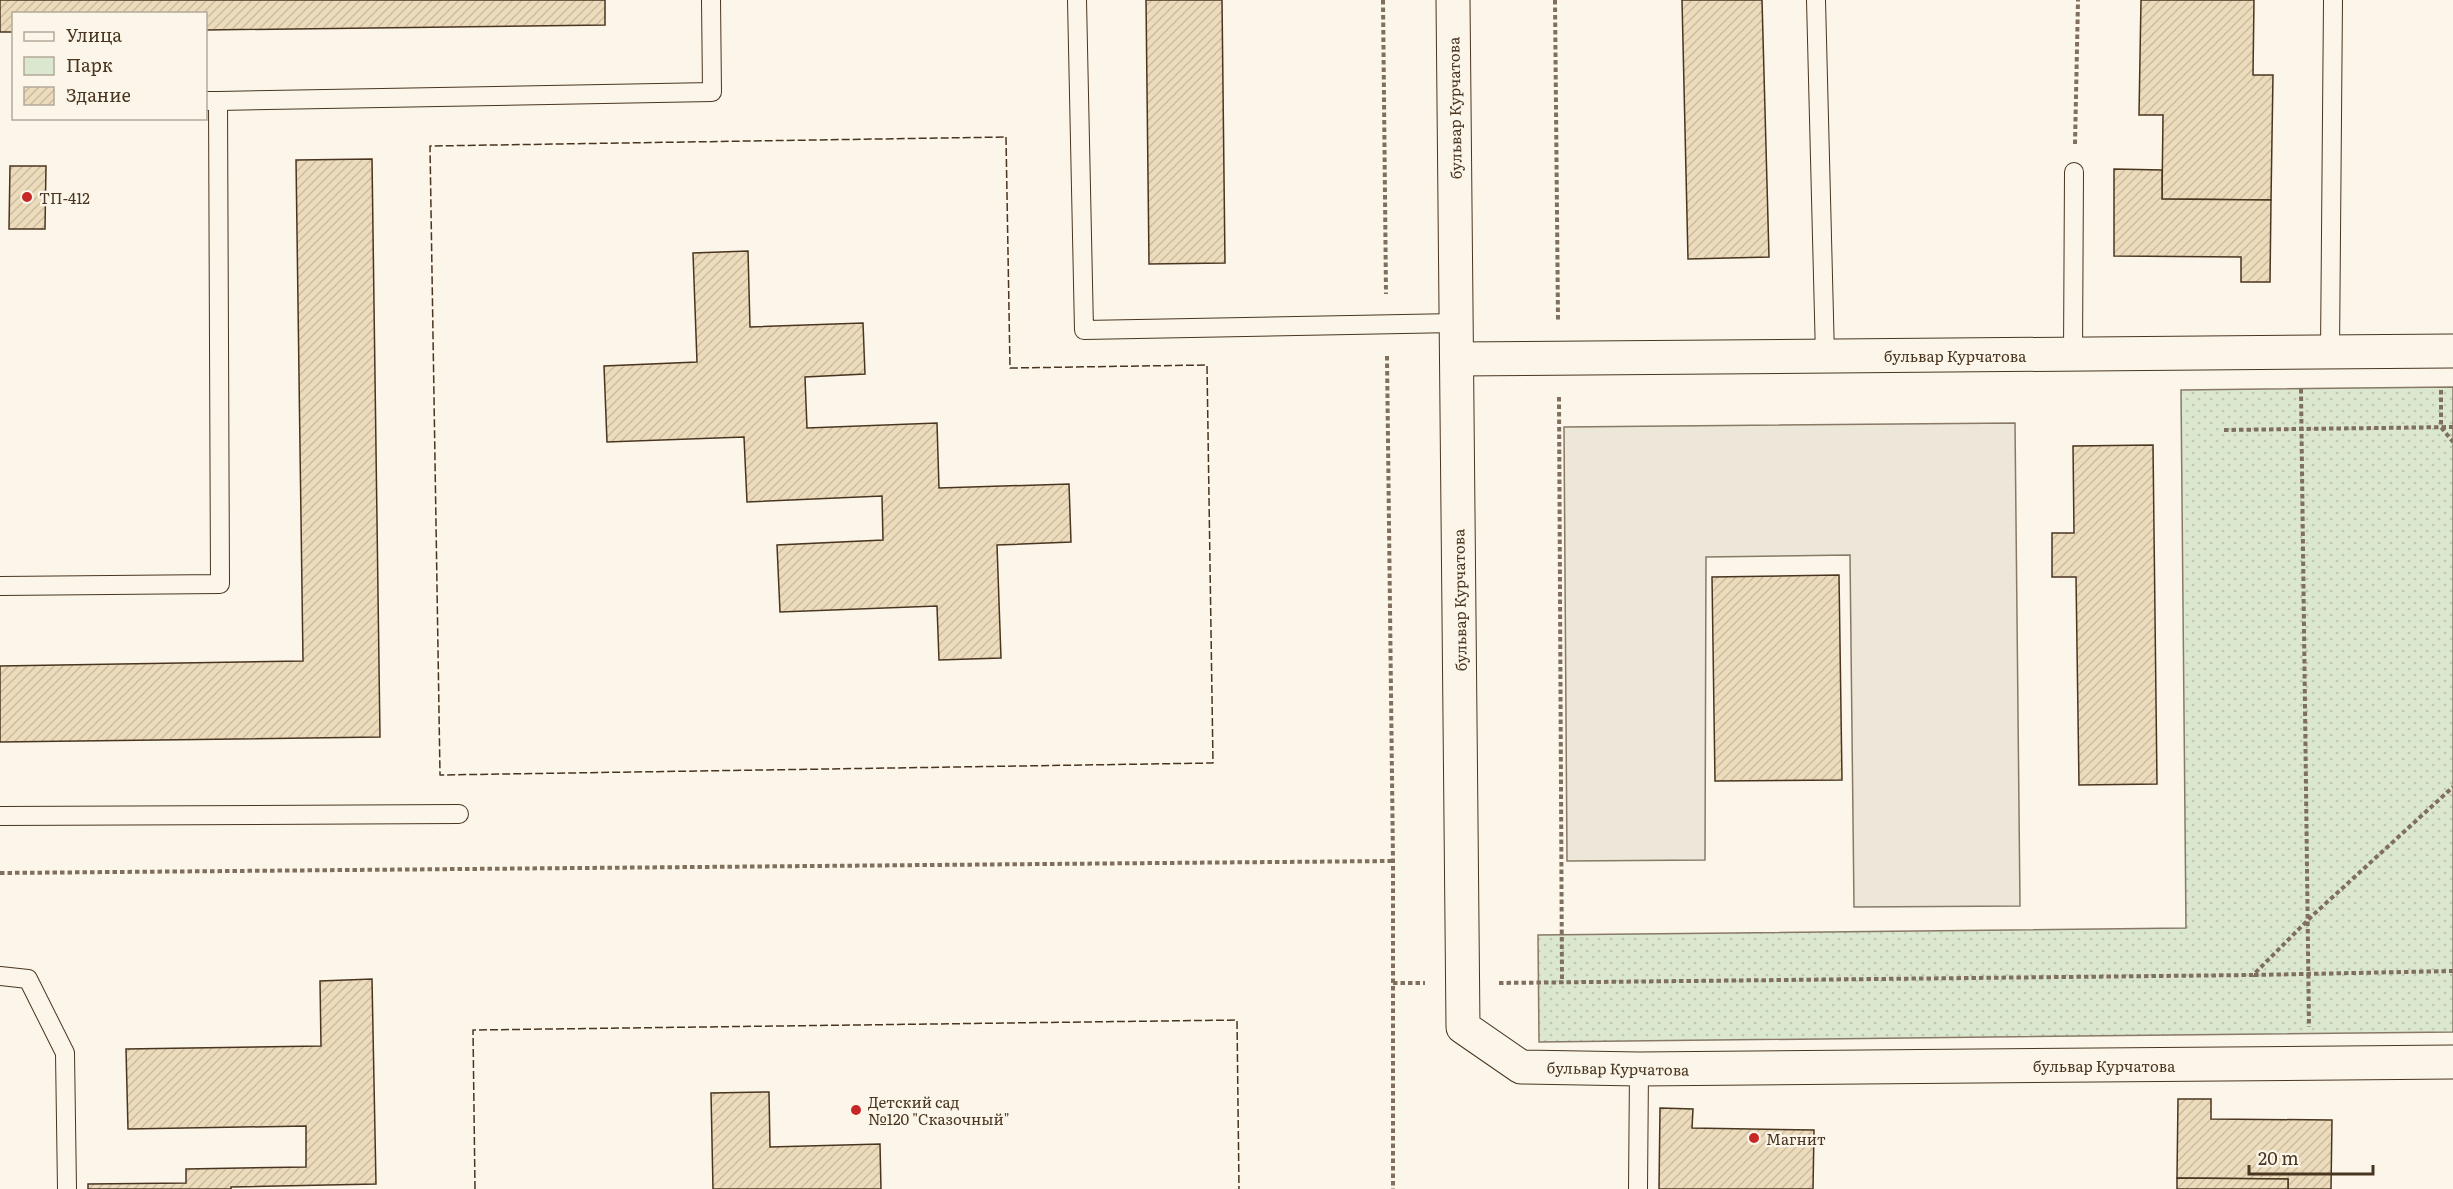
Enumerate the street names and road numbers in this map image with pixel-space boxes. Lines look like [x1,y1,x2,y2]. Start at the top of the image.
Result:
street label: бульвар Курчатова [1441,36,1467,179]
street label: бульвар Курчатова [1884,344,2027,367]
street label: бульвар Курчатова [1446,528,1472,671]
street label: бульвар Курчатова [2033,1054,2176,1077]
street label: бульвар Курчатова [1547,1055,1690,1081]

